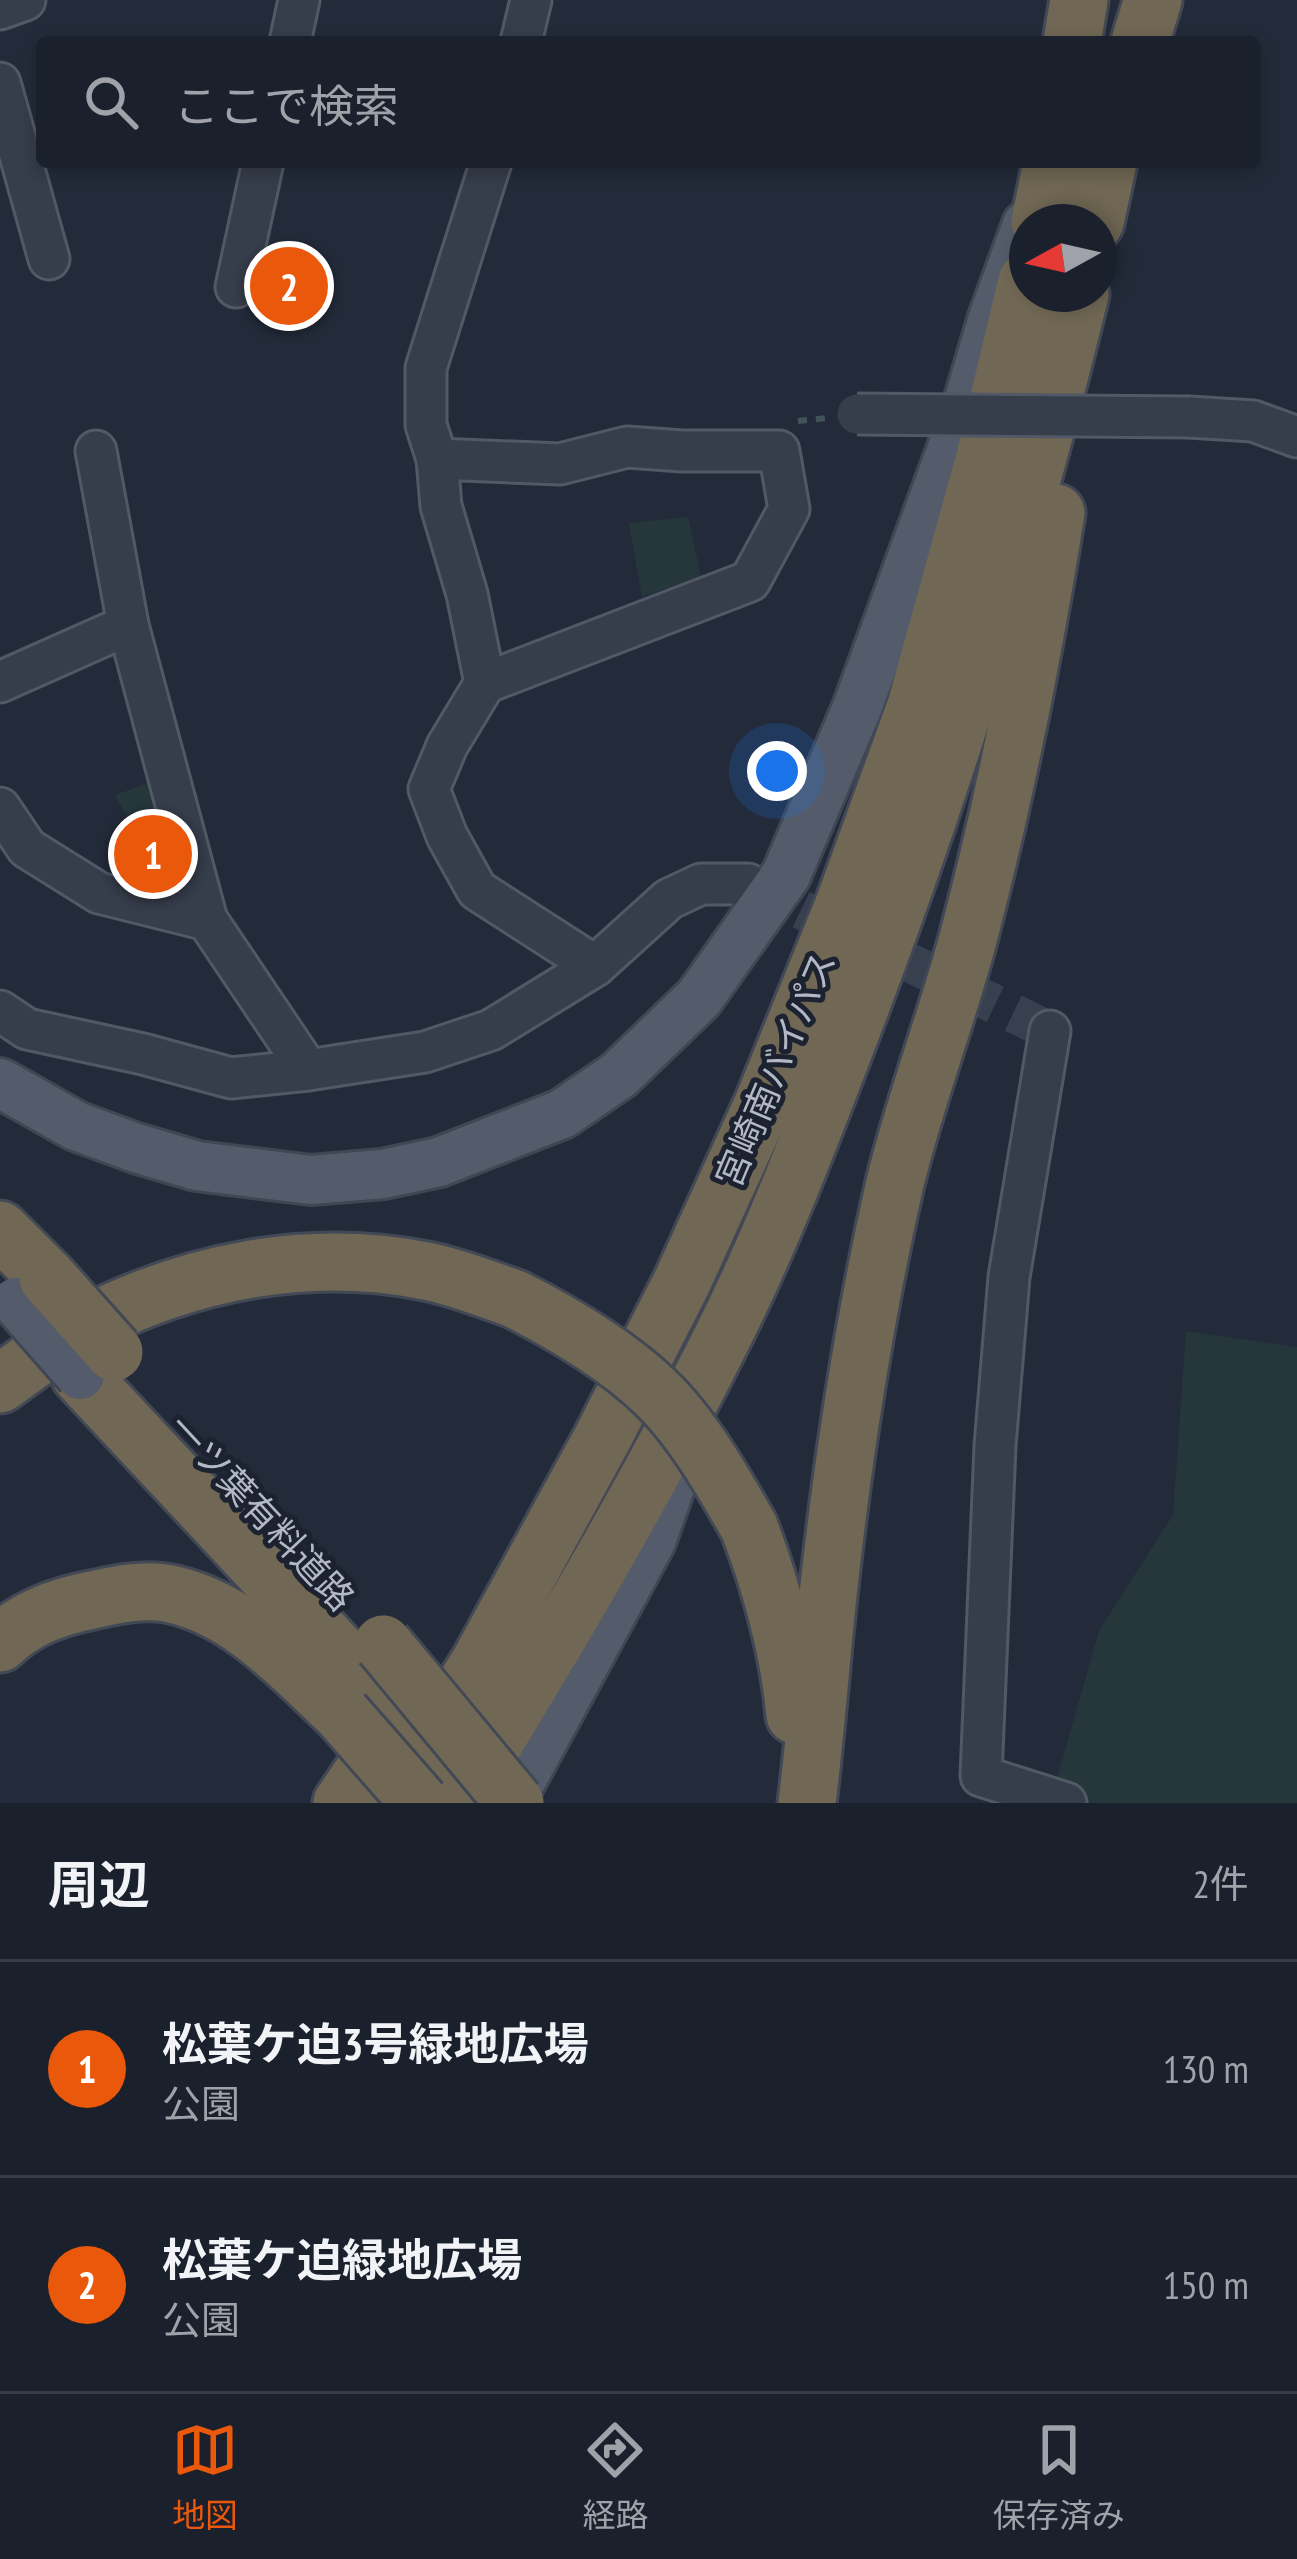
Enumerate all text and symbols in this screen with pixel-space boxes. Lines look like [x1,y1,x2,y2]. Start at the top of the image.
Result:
search box [36,36,1261,168]
icon: search [78,69,144,135]
text: ここで検索 [174,76,399,134]
north arrow [1009,204,1117,312]
pin: 2 [250,241,328,331]
your location [747,741,807,801]
pin: 1 [114,809,192,899]
street label: 宮崎南バイパス [704,944,846,1194]
street label: 一ツ葉有料道路 [159,1404,365,1620]
text: 周辺 [48,1851,150,1917]
text: 2件 [1192,1858,1249,1909]
text: 松葉ケ迫3号緑地広場 [162,2014,589,2072]
text: 1 [78,2043,96,2094]
text: 130 m [1163,2043,1249,2094]
text: 公園 [162,2078,240,2129]
text: 松葉ケ迫緑地広場 [162,2230,522,2288]
text: 2 [78,2259,96,2310]
text: 150 m [1163,2259,1249,2310]
text: 公園 [162,2294,240,2345]
tab: 地図 [172,2417,238,2537]
tab: 経路 [582,2417,648,2537]
tab: 保存済み [993,2417,1125,2537]

